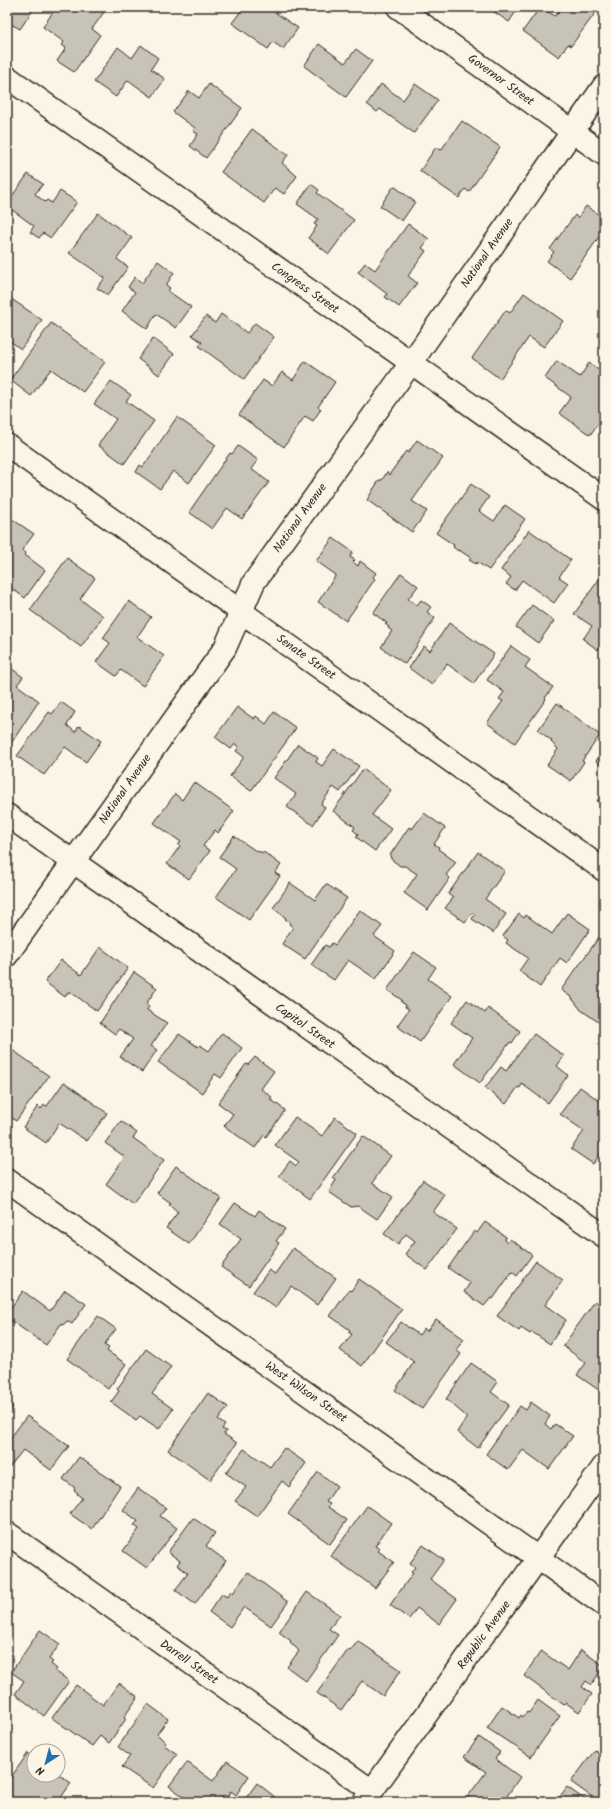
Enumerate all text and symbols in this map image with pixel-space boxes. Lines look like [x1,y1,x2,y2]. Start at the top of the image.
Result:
street label: Governor Street [464,49,539,111]
street label: National Avenue [456,214,519,292]
street label: Congress Street [267,257,343,319]
street label: National Avenue [268,479,332,557]
street label: Senate Street [272,629,340,685]
street label: National Avenue [94,750,157,828]
street label: Capitol Street [271,998,339,1054]
street label: West Wilson Street [261,1356,351,1428]
street label: Republic Avenue [452,1596,516,1674]
street label: Darrell Street [156,1635,223,1689]
north arrow [26,1743,66,1783]
text: N [33,1761,49,1780]

